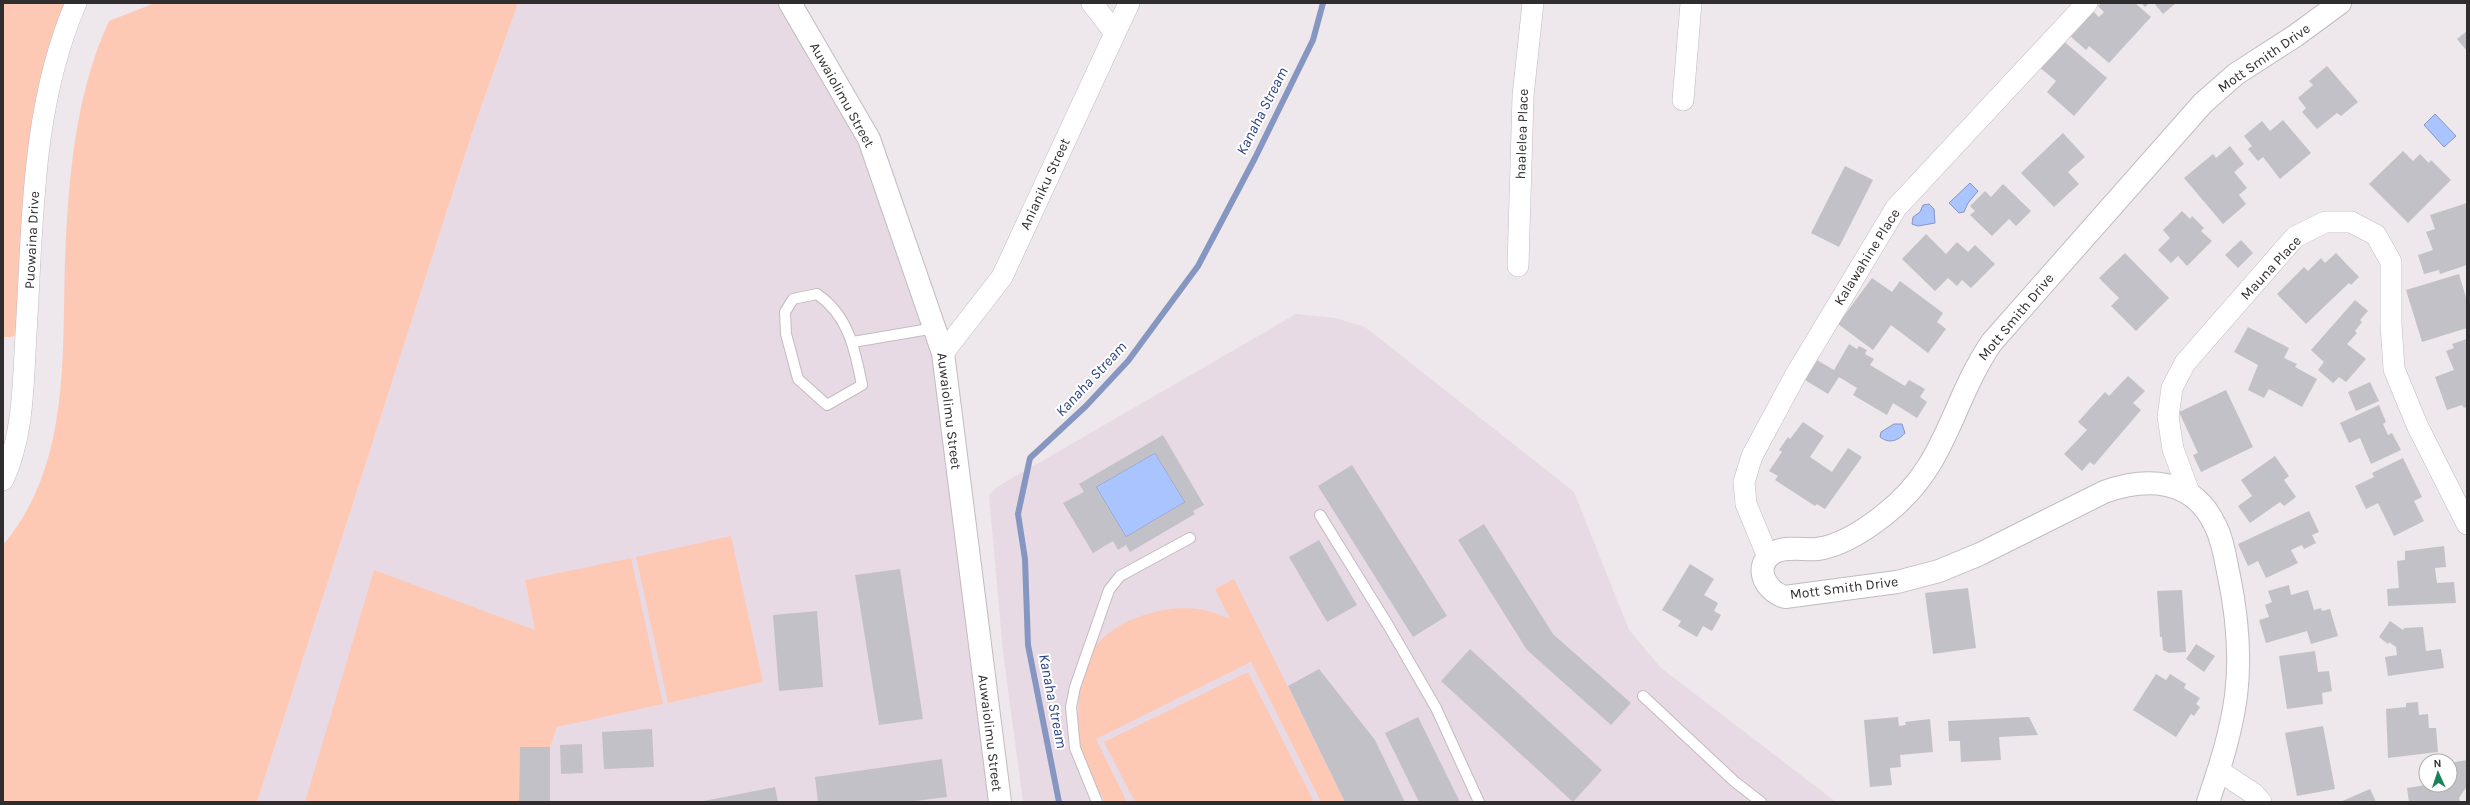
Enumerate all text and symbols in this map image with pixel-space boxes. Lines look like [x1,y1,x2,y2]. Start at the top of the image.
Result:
street label: Mott Smith Drive [2215,20,2313,96]
street label: Auwaiolimu Street [806,39,878,151]
water label: Kanaha Stream [1232,64,1292,158]
street label: haalelea Place [1512,88,1532,180]
street label: Anianiku Street [1016,135,1074,233]
street label: Puowaina Drive [21,191,43,289]
street label: Kalawahine Place [1830,205,1904,309]
street label: Mauna Place [2237,232,2305,304]
street label: Mott Smith Drive [1975,270,2057,364]
water label: Kanaha Stream [1052,338,1130,420]
street label: Auwaiolimu Street [933,352,965,470]
street label: Mott Smith Drive [1789,573,1899,603]
water label: Kanaha Stream [1035,652,1071,750]
street label: Auwaiolimu Street [974,674,1006,792]
north arrow [2418,753,2458,793]
text: N [2433,757,2442,770]

